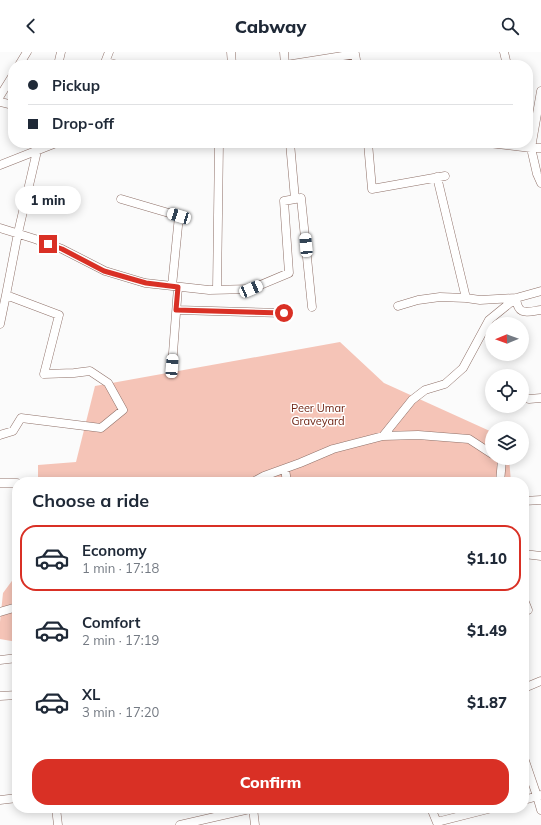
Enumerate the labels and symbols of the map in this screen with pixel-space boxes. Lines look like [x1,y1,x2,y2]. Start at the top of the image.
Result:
callout: 1 min [15,186,81,214]
car [166,207,192,225]
car [299,233,313,257]
route end [39,235,57,253]
car [238,279,264,299]
route start [275,304,293,322]
north arrow [485,317,529,361]
car [165,354,179,378]
park label: Peer Umar Graveyard [291,401,345,428]

